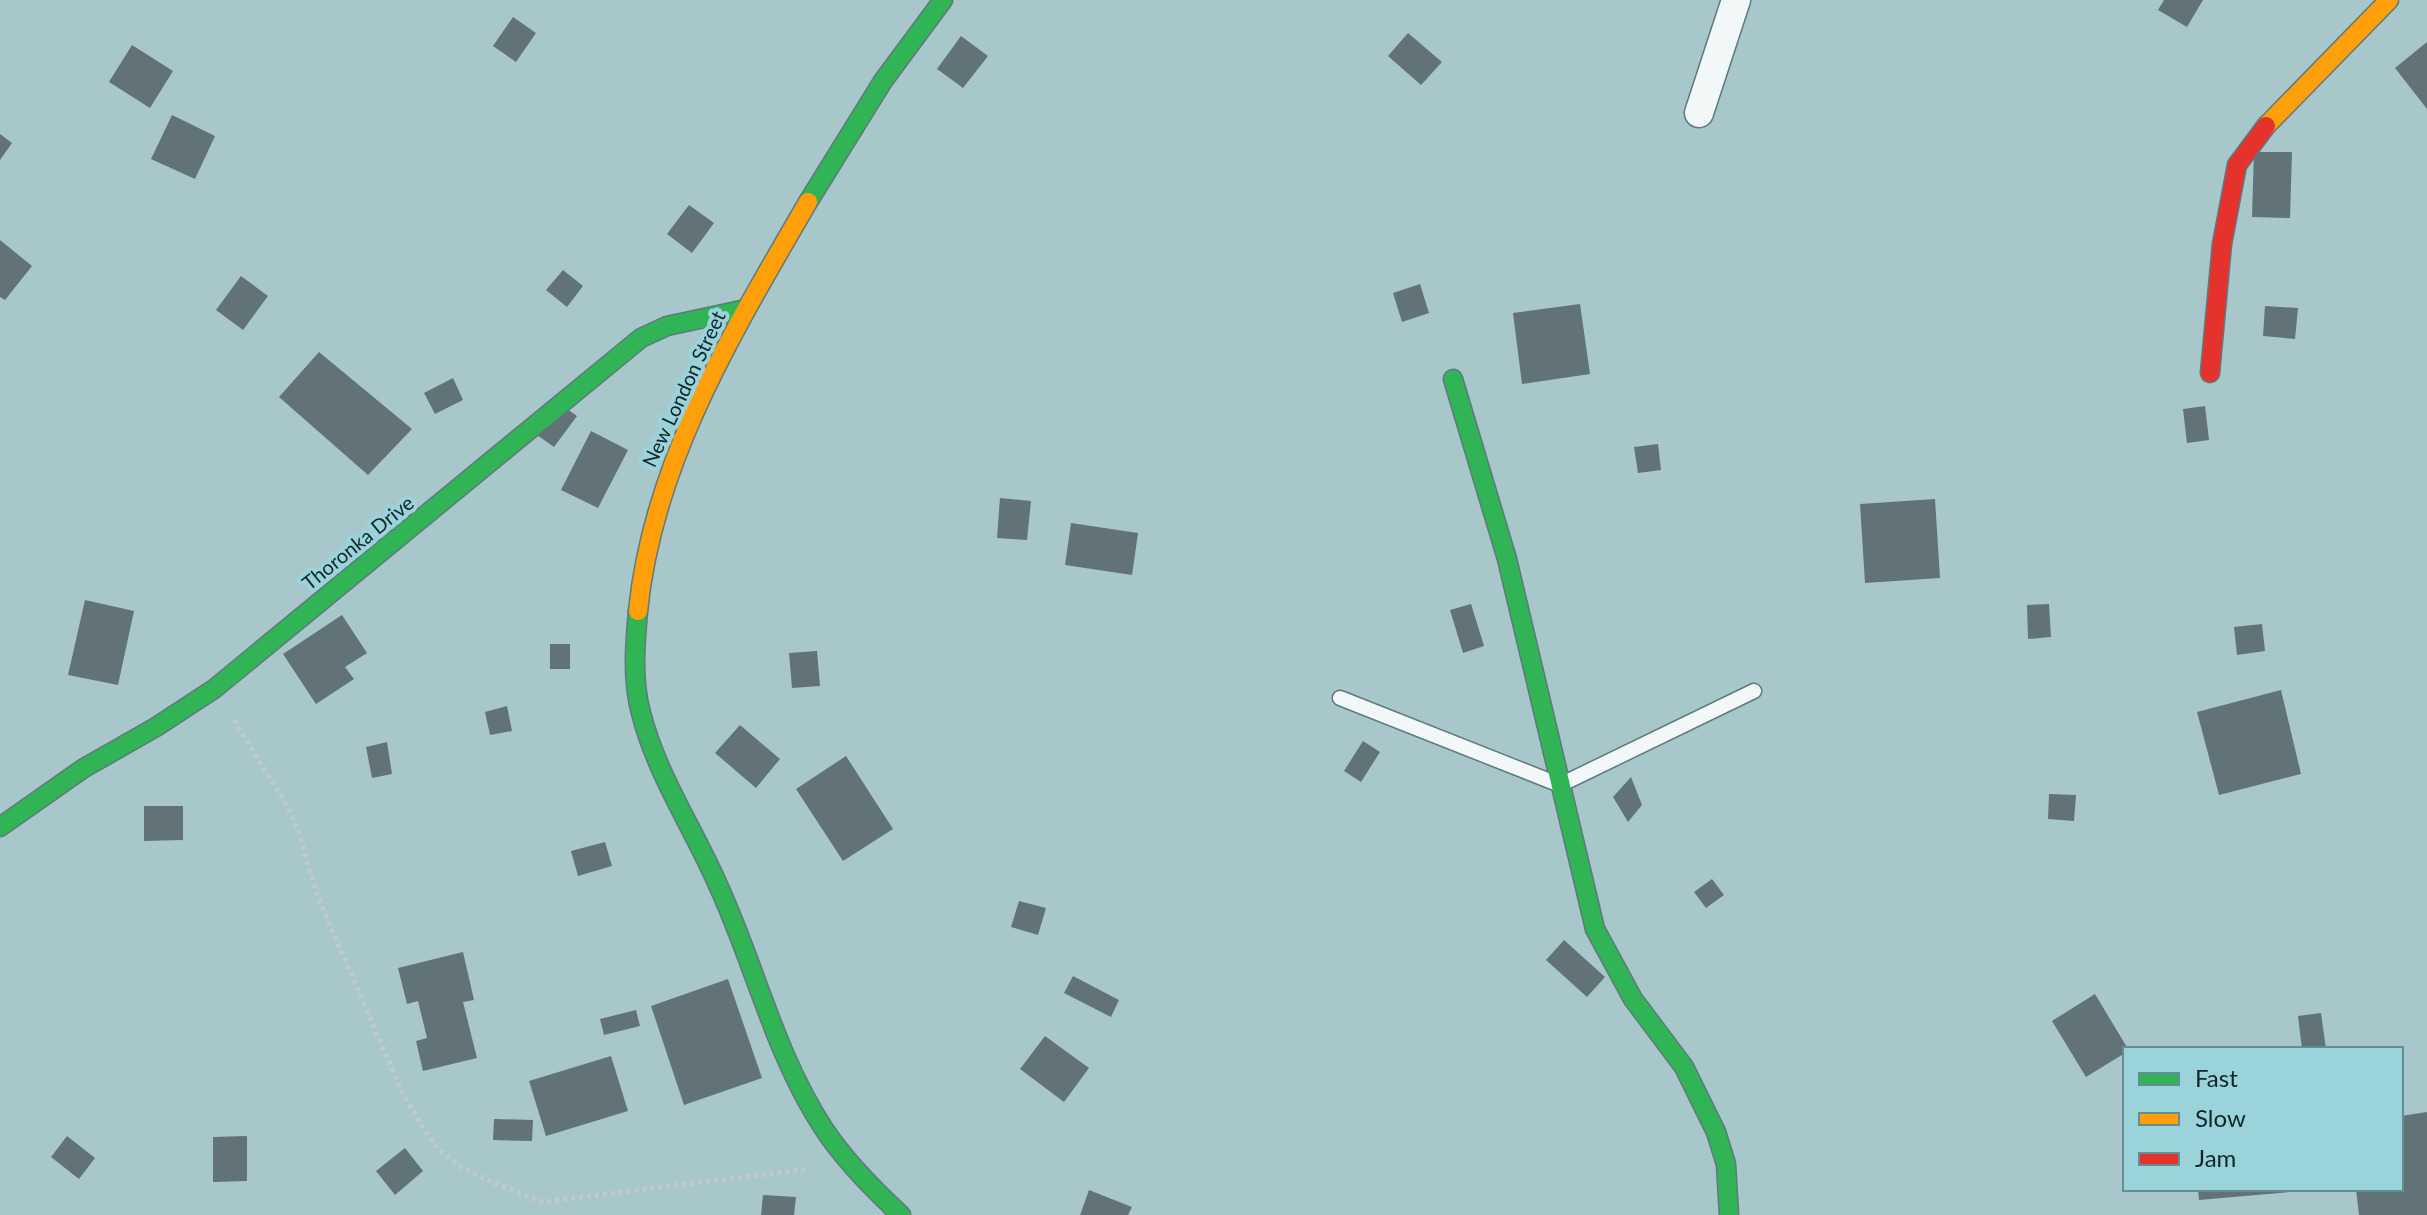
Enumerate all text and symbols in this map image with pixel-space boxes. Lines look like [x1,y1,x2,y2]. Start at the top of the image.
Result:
street label: New London Street [636,307,730,470]
street label: Thoronka Drive [297,490,418,594]
legend [2123,1047,2403,1191]
text: Fast [2195,1063,2238,1092]
text: Slow [2195,1103,2246,1132]
text: Jam [2195,1143,2236,1172]

